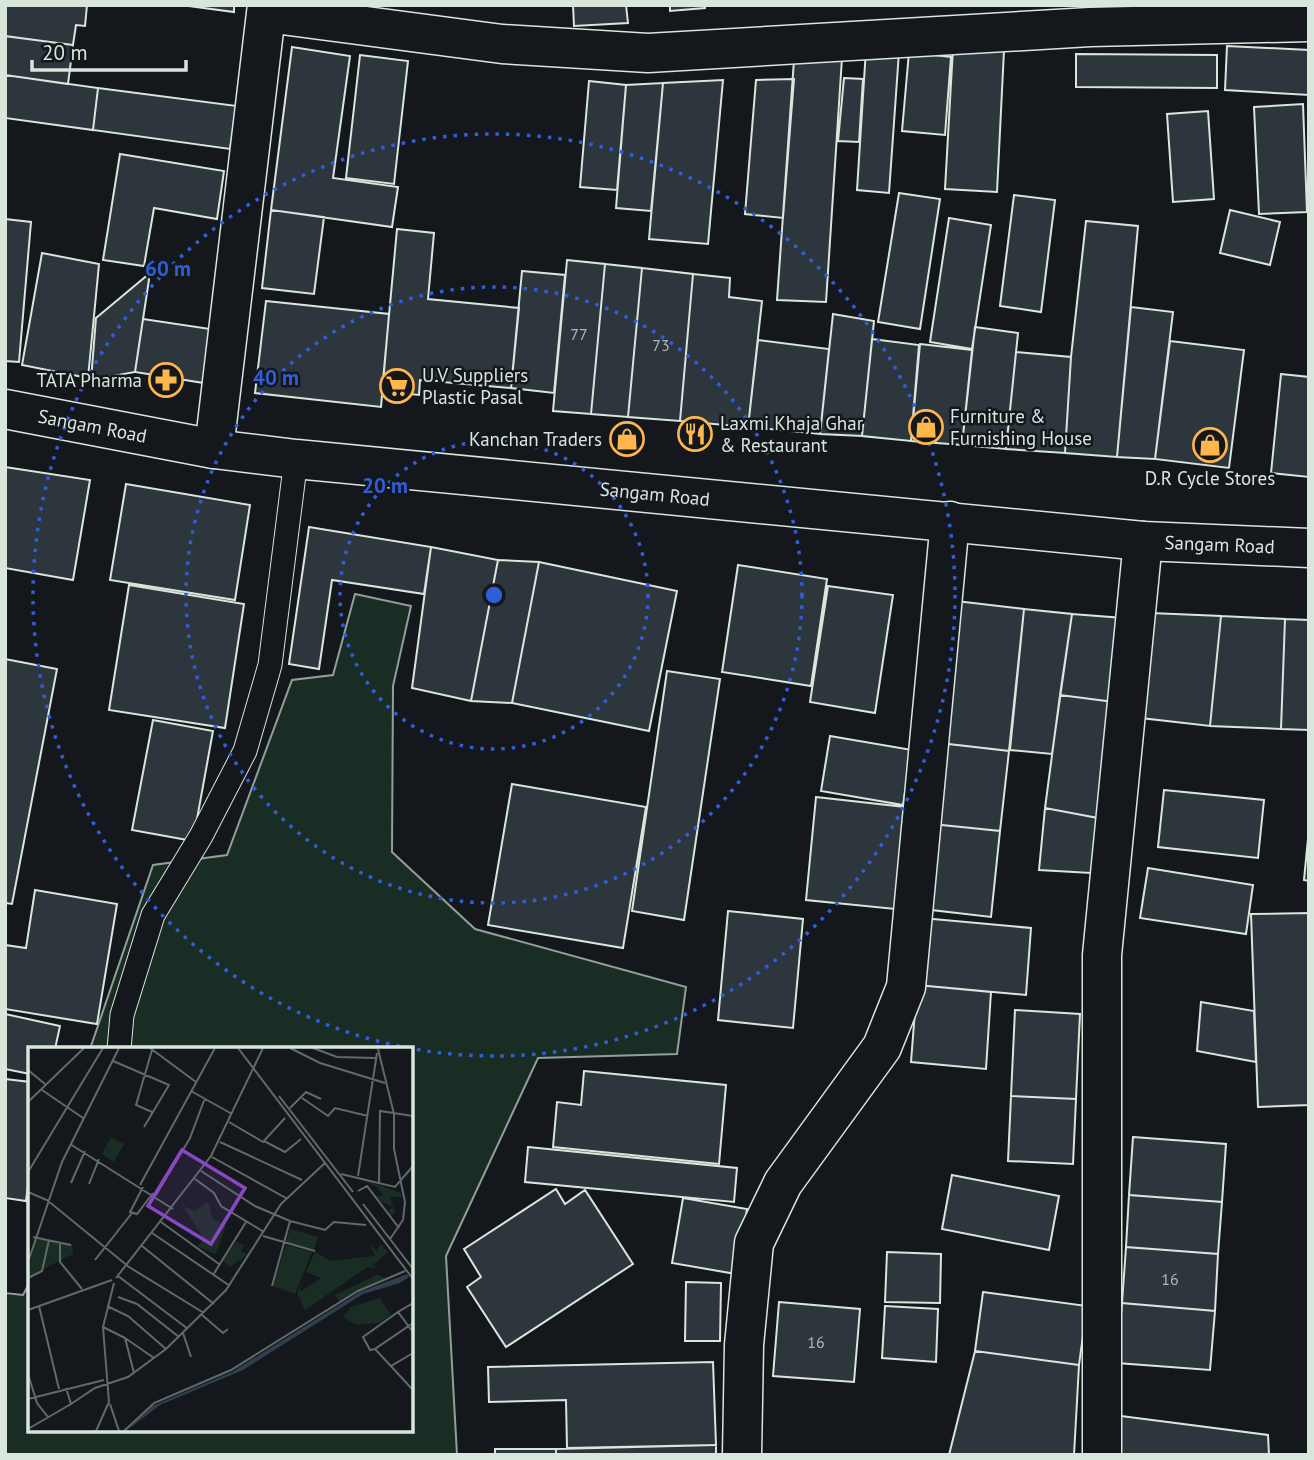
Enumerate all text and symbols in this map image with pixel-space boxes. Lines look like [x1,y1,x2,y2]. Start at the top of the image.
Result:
scale bar [32,28,186,72]
text: 20 m [42,39,88,66]
text: 60 m [145,255,191,282]
house number: 77 [570,324,588,344]
house number: 73 [652,335,670,355]
pharmacy icon: TATA Pharma [147,361,185,399]
place label: U.V Suppliers Plastic Pasal [422,363,528,409]
text: 40 m [253,364,299,391]
supermarket icon: U.V Suppliers Plastic Pasal [378,367,416,405]
place label: TATA Pharma [36,368,142,392]
street label: Sangam Road [36,404,149,448]
place label: Furniture & Furnishing House [950,404,1092,450]
shop icon: Furniture & Furnishing House [907,408,945,446]
place label: Laxmi Khaja Ghar & Restaurant [720,411,864,457]
restaurant icon: Laxmi Khaja Ghar & Restaurant [676,415,714,453]
shop icon: Kanchan Traders [608,420,646,458]
shop icon: D.R Cycle Stores [1191,426,1229,464]
place label: Kanchan Traders [469,427,602,451]
place label: D.R Cycle Stores [1145,466,1275,490]
text: 20 m [362,472,408,499]
street label: Sangam Road [599,476,711,511]
street label: Sangam Road [1164,530,1275,559]
centre of rings [482,583,506,607]
inset map [28,1047,413,1432]
house number: 16 [1161,1269,1179,1289]
house number: 16 [807,1332,825,1352]

